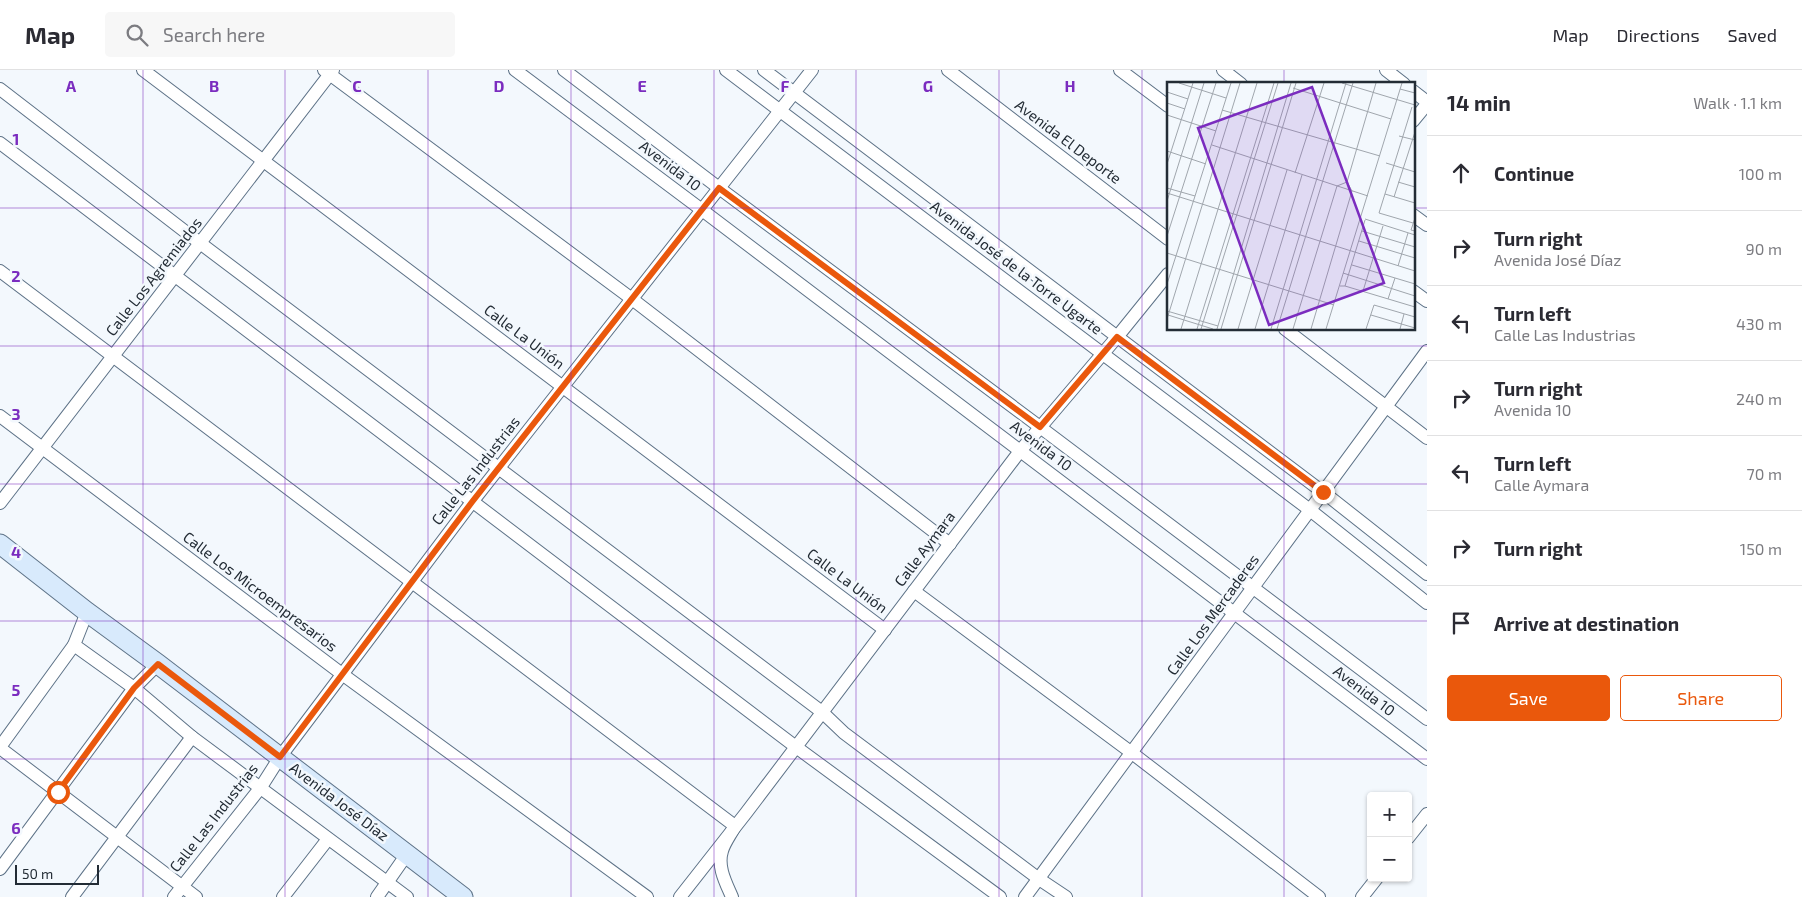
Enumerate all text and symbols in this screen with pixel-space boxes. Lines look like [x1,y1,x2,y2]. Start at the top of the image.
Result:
search box [105,12,455,57]
text: Map [25,20,75,49]
icon: search [123,21,151,49]
text: Search here [163,23,265,46]
text: Map [1552,24,1589,46]
text: Directions [1617,24,1700,46]
text: Saved [1728,24,1777,46]
text: A [66,76,77,95]
text: B [209,76,219,95]
text: C [352,76,362,95]
text: D [494,76,505,95]
text: E [637,76,647,95]
text: F [781,76,790,95]
text: G [923,76,933,95]
text: H [1064,76,1076,95]
inset map [1167,82,1414,330]
text: 14 min [1447,90,1511,115]
text: Walk · 1.1 km [1693,93,1782,112]
street label: Avenida El Deporte [1012,95,1125,187]
text: 1 [13,129,19,148]
street label: Avenida 10 [636,136,705,194]
icon: ahead [1447,159,1475,187]
text: Continue [1494,162,1574,185]
text: 100 m [1739,164,1782,183]
street label: Avenida José de la Torre Ugarte [927,197,1106,338]
street label: Calle Los Agremiados [101,214,205,339]
text: Turn right [1494,227,1582,250]
icon: right [1447,234,1475,262]
text: 90 m [1746,239,1782,258]
text: Avenida José Díaz [1494,250,1621,269]
text: 2 [11,266,21,285]
street label: Calle La Unión [481,300,568,372]
text: Turn left [1494,302,1571,325]
icon: left [1447,309,1475,337]
text: 430 m [1736,314,1782,333]
text: Calle Las Industrias [1494,325,1636,344]
text: Turn right [1494,377,1582,400]
icon: right [1447,384,1475,412]
text: 240 m [1736,389,1782,408]
text: Avenida 10 [1494,400,1571,419]
text: 3 [11,404,21,423]
street label: Calle Las Industrias [427,413,523,528]
street label: Avenida 10 [1007,416,1076,474]
text: Turn left [1494,452,1571,475]
icon: left [1447,459,1475,487]
text: 70 m [1747,464,1782,483]
text: Calle Aymara [1494,475,1589,494]
route end [1312,481,1335,504]
street label: Calle Aymara [890,507,958,589]
street label: Calle Los Microempresarios [180,527,341,655]
icon: right [1447,534,1475,562]
text: Turn right [1494,537,1582,560]
text: 150 m [1740,539,1782,558]
text: 4 [11,542,21,561]
street label: Calle La Unión [804,544,891,616]
street label: Calle Los Mercaderes [1162,550,1262,678]
icon: arrive [1447,609,1475,637]
text: Arrive at destination [1494,612,1679,635]
street label: Avenida 10 [1330,661,1399,719]
button: Save [1447,675,1610,721]
button: Share [1620,675,1782,721]
text: 5 [12,680,21,699]
street label: Avenida José Díaz [286,758,393,844]
street label: Calle Las Industrias [165,760,261,875]
route start [47,781,70,804]
map controls [1367,792,1412,882]
button: + [1367,792,1412,837]
text: 6 [11,818,21,837]
button: − [1367,837,1412,882]
scale bar [15,862,99,885]
text: 50 m [22,865,53,882]

